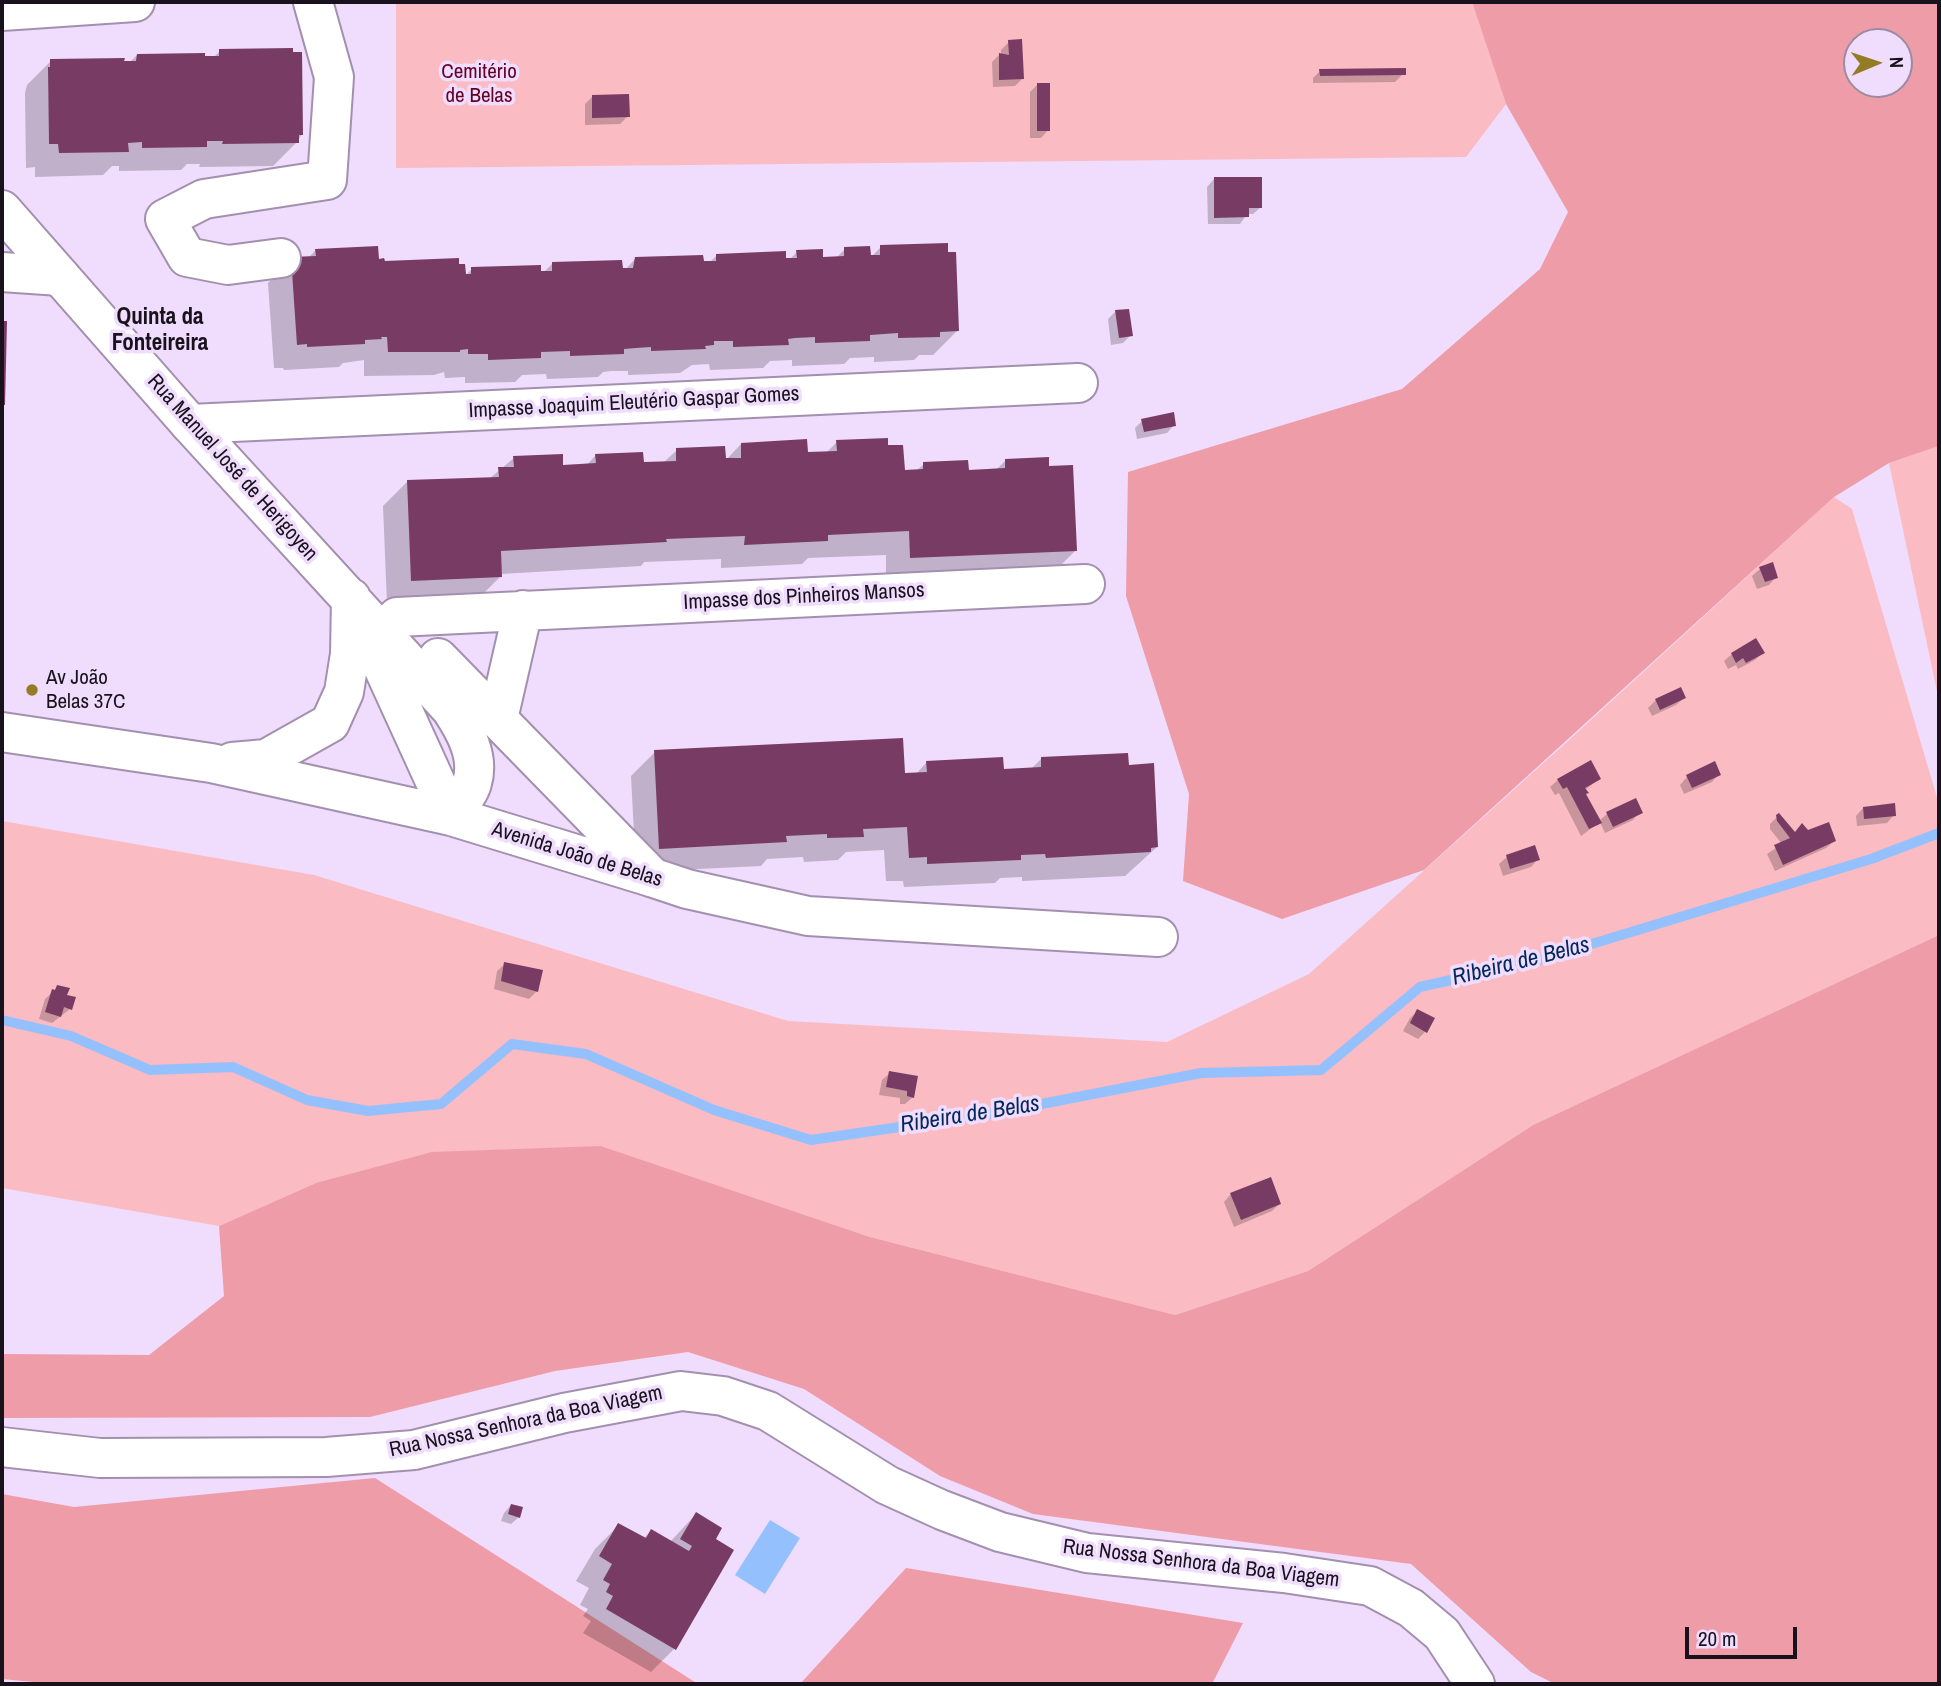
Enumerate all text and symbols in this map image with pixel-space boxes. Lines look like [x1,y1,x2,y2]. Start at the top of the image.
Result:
north arrow [1843,28,1913,98]
text: N [1884,56,1910,68]
park label: Cemitério de Belas [441,59,517,109]
district label: Quinta da Fonteireira [112,304,208,358]
street label: Rua Manuel José de Herigoyen [142,370,322,566]
street label: Impasse Joaquim Eleutério Gaspar Gomes [468,382,800,424]
street label: Impasse dos Pinheiros Mansos [683,578,925,616]
place label: Av João Belas 37C [46,665,125,715]
marker: Av João Belas 37C [24,682,40,698]
street label: Avenida João de Belas [489,817,665,893]
water label: Ribeira de Belas [1450,932,1592,992]
water label: Ribeira de Belas [898,1090,1042,1140]
street label: Rua Nossa Senhora da Boa Viagem [387,1381,665,1463]
street label: Rua Nossa Senhora da Boa Viagem [1061,1535,1341,1593]
scale bar [1689,1612,1801,1656]
text: 20 m [1698,1624,1736,1653]

